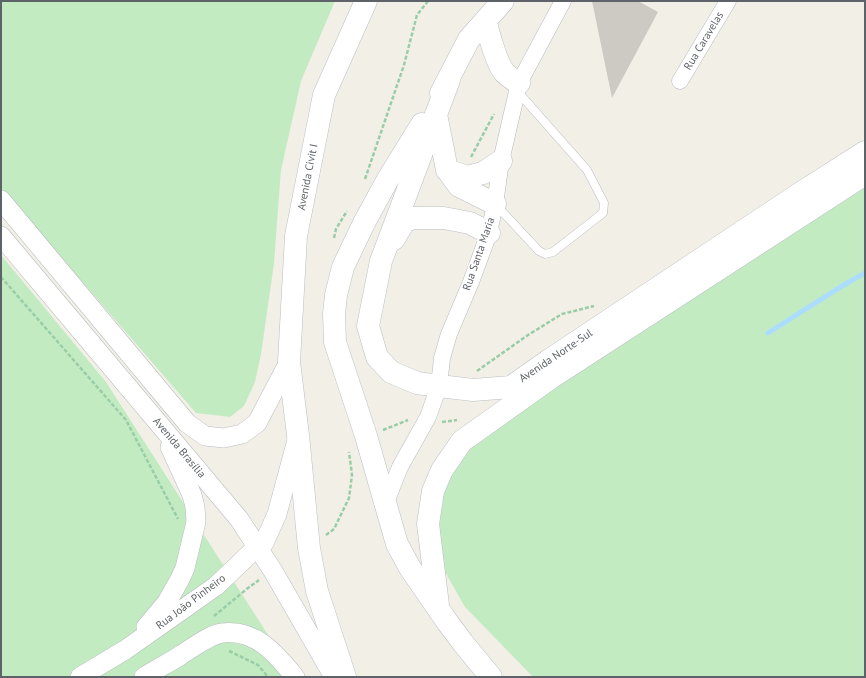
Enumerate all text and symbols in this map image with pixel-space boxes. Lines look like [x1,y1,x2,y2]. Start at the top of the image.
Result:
street label: Rua Caravelas [681,9,727,73]
street label: Avenida Civit I [295,143,321,211]
street label: Rua Santa Maria [460,216,498,292]
street label: Avenida Norte-Sul [517,327,595,385]
street label: Avenida Brasília [150,415,208,481]
street label: Rua João Pinheiro [154,572,228,632]

